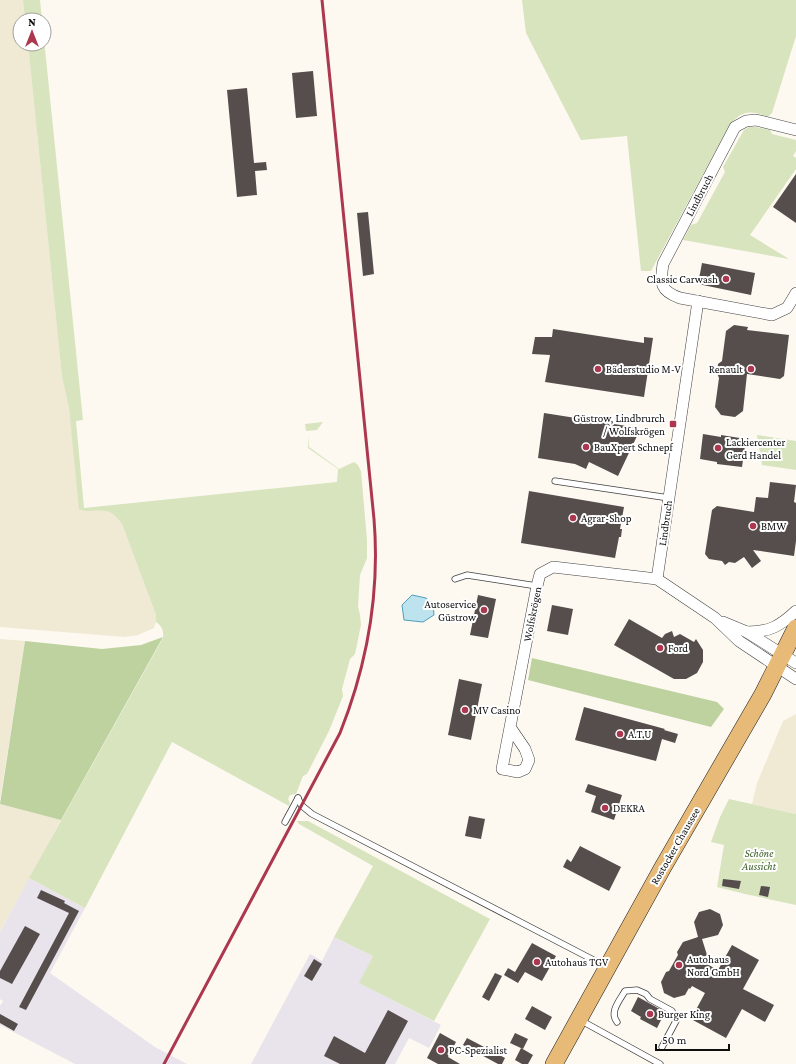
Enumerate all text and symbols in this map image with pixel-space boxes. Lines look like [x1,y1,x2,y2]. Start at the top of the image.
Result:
north arrow [12,12,52,52]
text: N [28,16,36,28]
street label: Lindbruch [683,172,715,218]
place label: Classic Carwash [647,273,718,285]
marker: Classic Carwash [721,274,731,284]
place label: Bäderstudio M-V [606,363,681,375]
place label: Renault [709,363,743,375]
marker: Bäderstudio M-V [593,364,603,374]
marker: Renault [746,364,756,374]
place label: Güstrow, Lindbrurch / Wolfskrögen [573,412,665,438]
marker: Güstrow, Lindbrurch / Wolfskrögen [668,419,678,429]
place label: Lackiercenter Gerd Handel [726,436,785,461]
place label: BauXpert Schnepf [594,441,673,454]
marker: BauXpert Schnepf [581,442,591,452]
marker: Lackiercenter Gerd Handel [713,443,723,453]
street label: Lindbruch [656,499,674,547]
place label: Agrar-Shop [581,512,632,525]
marker: Agrar-Shop [568,513,578,523]
place label: BMW [761,520,787,532]
marker: BMW [748,521,758,531]
street label: Wolfskrögen [521,585,544,643]
place label: Autoservice Güstrow [425,598,477,623]
marker: Autoservice Güstrow [479,605,489,615]
place label: Ford [668,642,688,654]
marker: Ford [655,643,665,653]
place label: MV Casino [473,704,521,716]
marker: MV Casino [460,705,470,715]
place label: A.T.U [628,728,651,740]
marker: A.T.U [615,729,625,739]
place label: DEKRA [613,802,645,814]
marker: DEKRA [600,803,610,813]
street label: Rostocker Chaussee [648,805,702,887]
park label: Schöne Aussicht [741,847,777,872]
place label: Autohaus Nord GmbH [687,953,740,978]
place label: Autohaus TGV [545,956,609,968]
marker: Autohaus TGV [532,957,542,967]
marker: Autohaus Nord GmbH [674,960,684,970]
place label: Burger King [658,1008,711,1021]
marker: Burger King [645,1009,655,1019]
scale bar [656,1026,729,1052]
text: 50 m [662,1033,687,1047]
place label: PC-Spezialist [449,1044,507,1057]
marker: PC-Spezialist [436,1045,446,1055]

